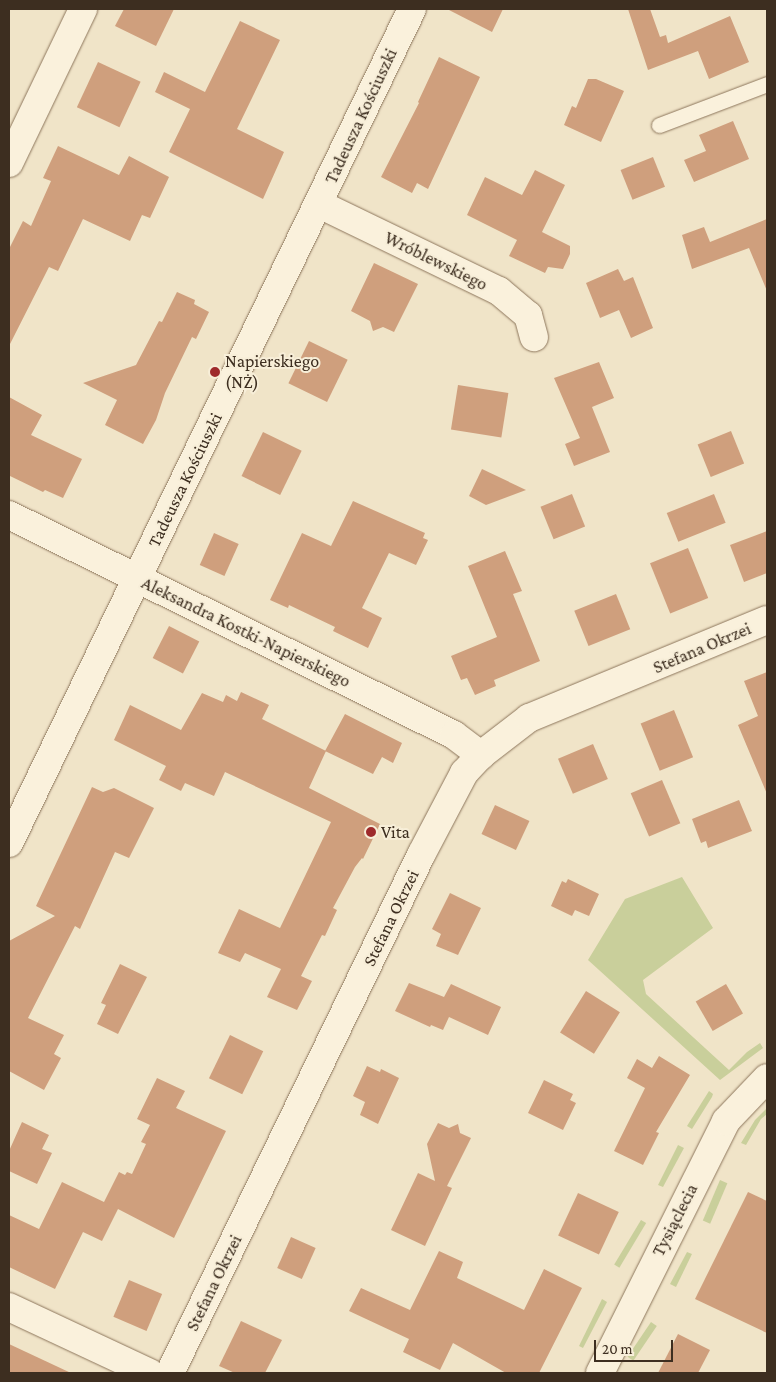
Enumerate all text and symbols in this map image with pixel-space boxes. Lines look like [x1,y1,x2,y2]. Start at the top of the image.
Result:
street label: Tadeusza Kościuszki [320,45,402,187]
street label: Wróblewskiego [381,227,491,295]
place label: Napierskiego (NŻ) [225,351,319,394]
marker: Napierskiego (NŻ) [209,366,221,378]
street label: Tadeusza Kościuszki [143,409,227,551]
street label: Aleksandra Kostki-Napierskiego [138,572,354,692]
street label: Stefana Okrzei [650,618,754,678]
place label: Vita [381,821,410,843]
marker: Vita [365,826,377,838]
street label: Stefana Okrzei [358,866,424,970]
street label: Tysiąclecia [648,1180,702,1260]
street label: Stefana Okrzei [181,1231,247,1335]
scale bar [596,1330,675,1362]
text: 20 m [602,1341,633,1357]

